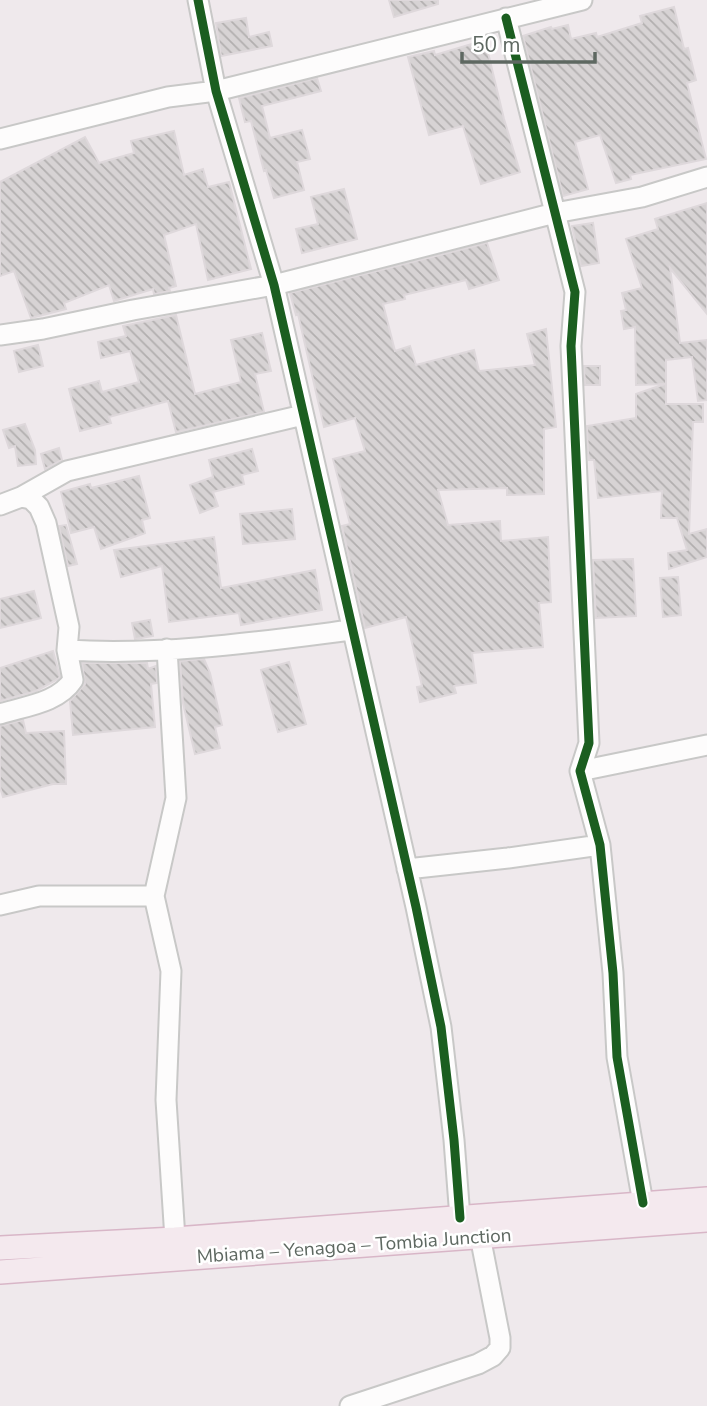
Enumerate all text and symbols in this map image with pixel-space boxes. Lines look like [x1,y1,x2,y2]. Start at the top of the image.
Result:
scale bar [462,21,595,65]
text: 50 m [472,31,521,59]
street label: Mbiama – Yenagoa – Tombia Junction [196,1222,512,1270]

